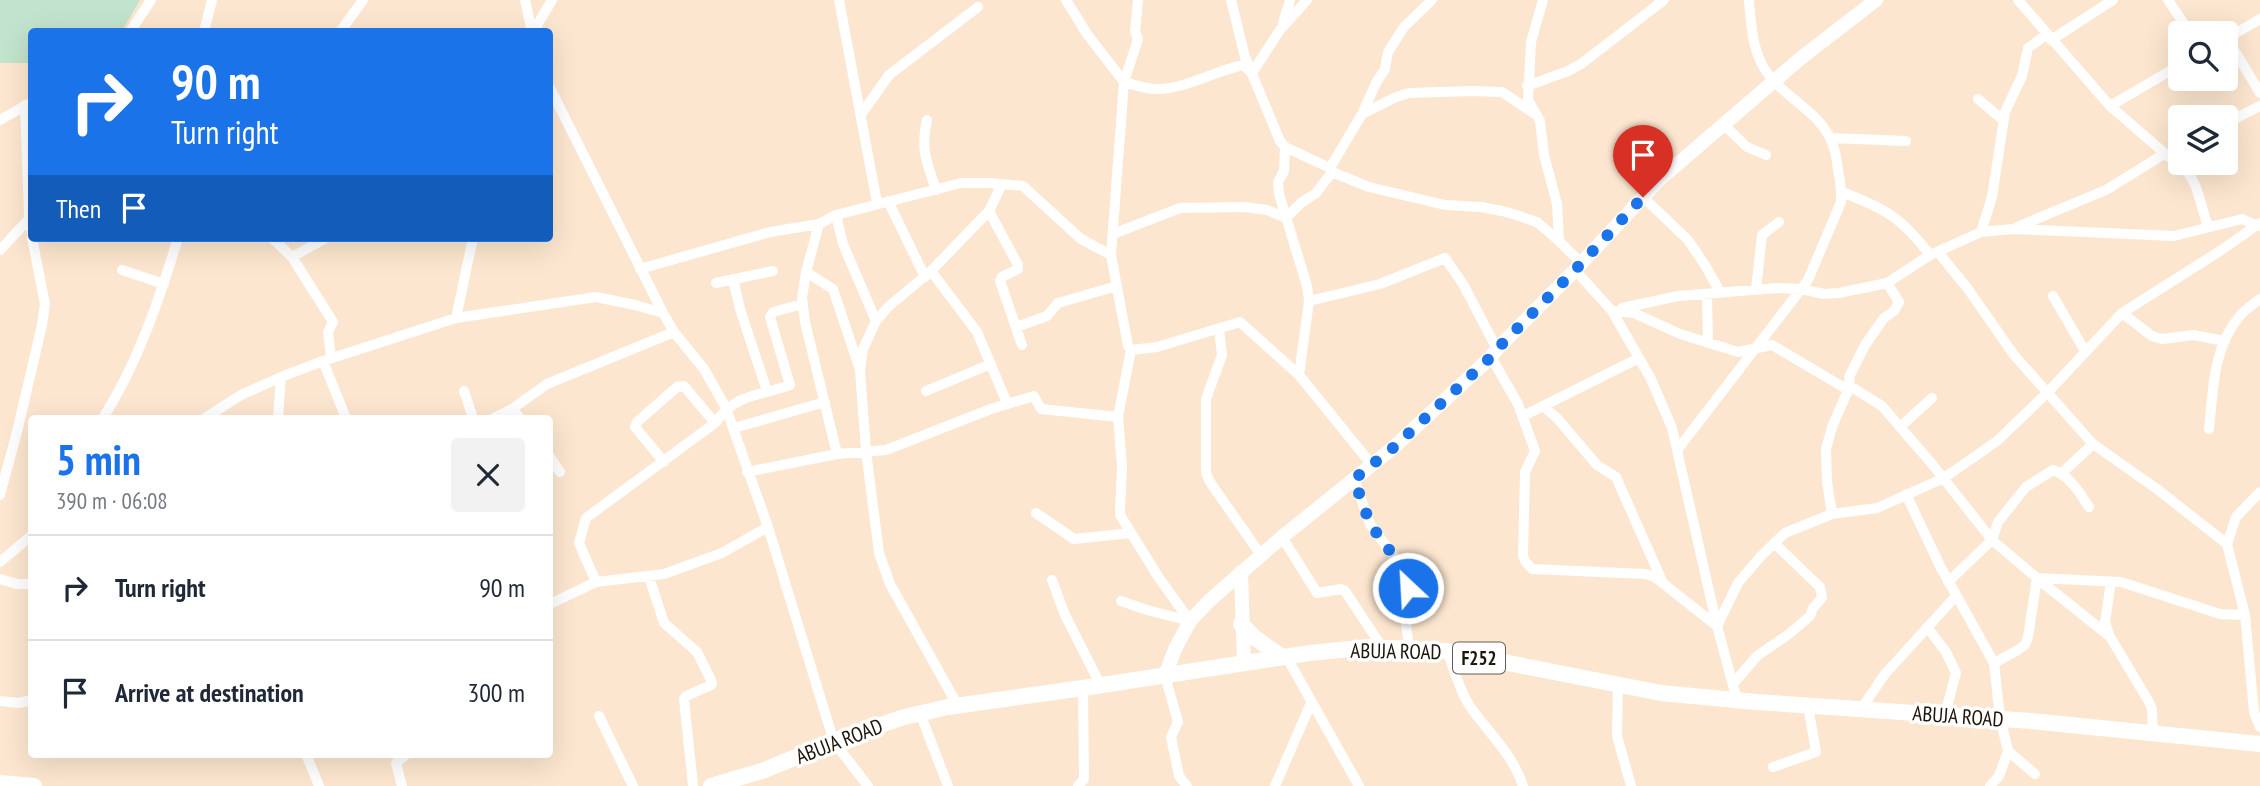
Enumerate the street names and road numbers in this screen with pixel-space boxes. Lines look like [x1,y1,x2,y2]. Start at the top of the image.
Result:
street label: ABUJA ROAD [1350,637,1442,665]
road number: F252 [1453,642,1505,674]
street label: ABUJA ROAD [1912,699,2004,733]
street label: ABUJA ROAD [792,712,886,770]

